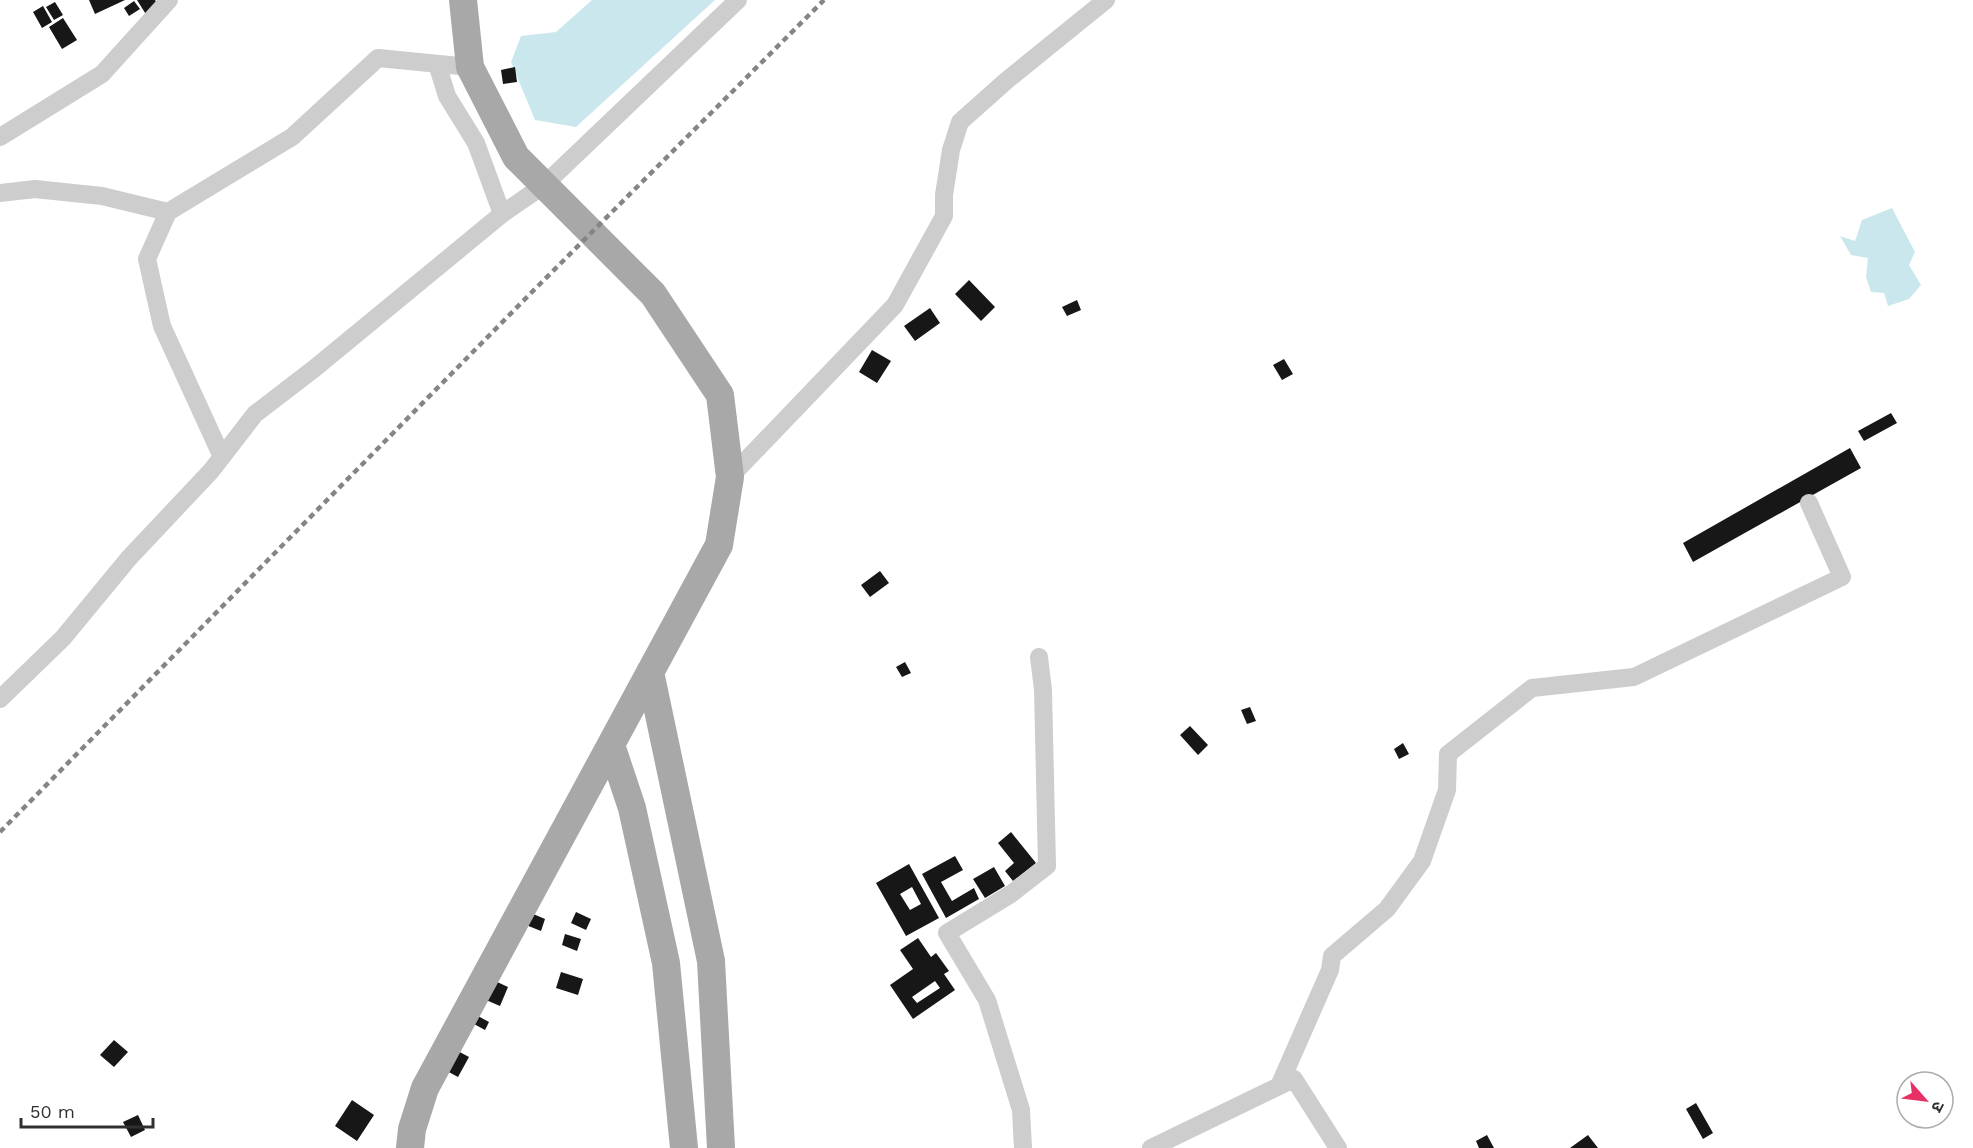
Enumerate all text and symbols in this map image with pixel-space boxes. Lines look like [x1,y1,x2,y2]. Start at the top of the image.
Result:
north arrow [1895,1070,1955,1130]
scale bar [21,1091,153,1129]
text: उ [1927,1098,1948,1116]
text: 50 m [30,1101,75,1122]

